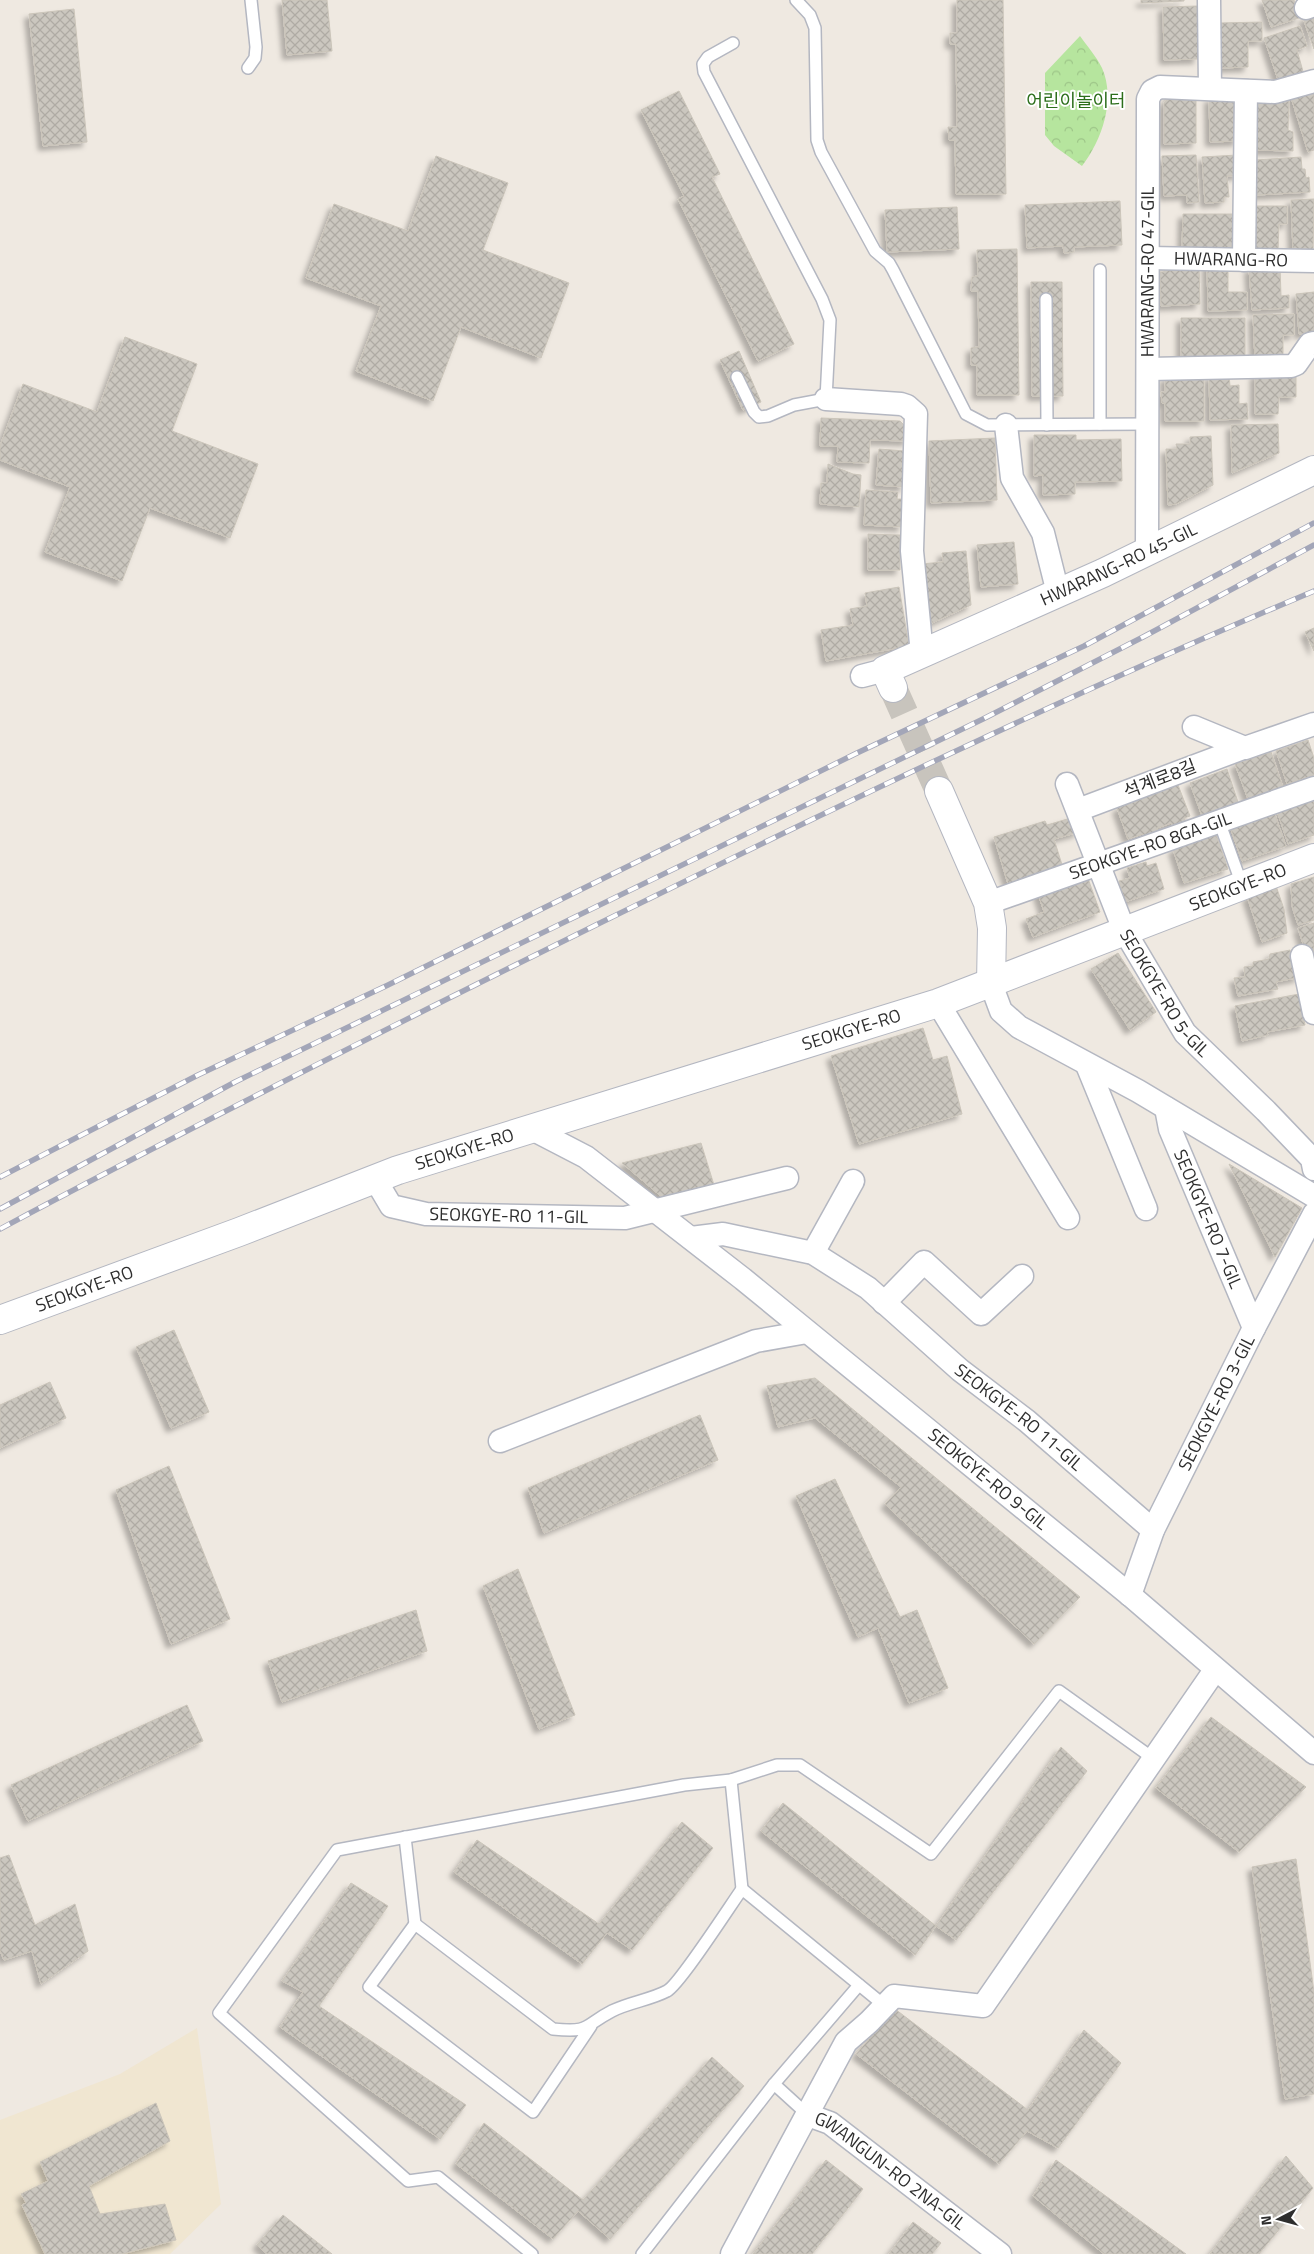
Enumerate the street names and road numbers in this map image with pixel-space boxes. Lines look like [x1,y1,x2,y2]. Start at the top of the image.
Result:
street label: HWARANG-RO 47-GIL [1133,186,1161,357]
street label: HWARANG-RO [1174,244,1288,274]
street label: HWARANG-RO 45-GIL [1036,515,1202,612]
street label: 석계로8길 [1119,752,1200,805]
street label: SEOKGYE-RO 8GA-GIL [1065,804,1235,886]
street label: SEOKGYE-RO [1185,856,1290,918]
street label: SEOKGYE-RO 5-GIL [1113,924,1216,1063]
street label: SEOKGYE-RO [798,1001,904,1057]
street label: SEOKGYE-RO [412,1121,517,1177]
street label: SEOKGYE-RO 7-GIL [1167,1145,1250,1293]
street label: SEOKGYE-RO 11-GIL [429,1200,589,1230]
street label: SEOKGYE-RO [32,1258,137,1319]
street label: SEOKGYE-RO 3-GIL [1171,1330,1262,1475]
street label: SEOKGYE-RO 11-GIL [949,1356,1090,1477]
street label: SEOKGYE-RO 9-GIL [922,1421,1055,1536]
street label: GWANGUN-RO 2NA-GIL [811,2105,972,2236]

